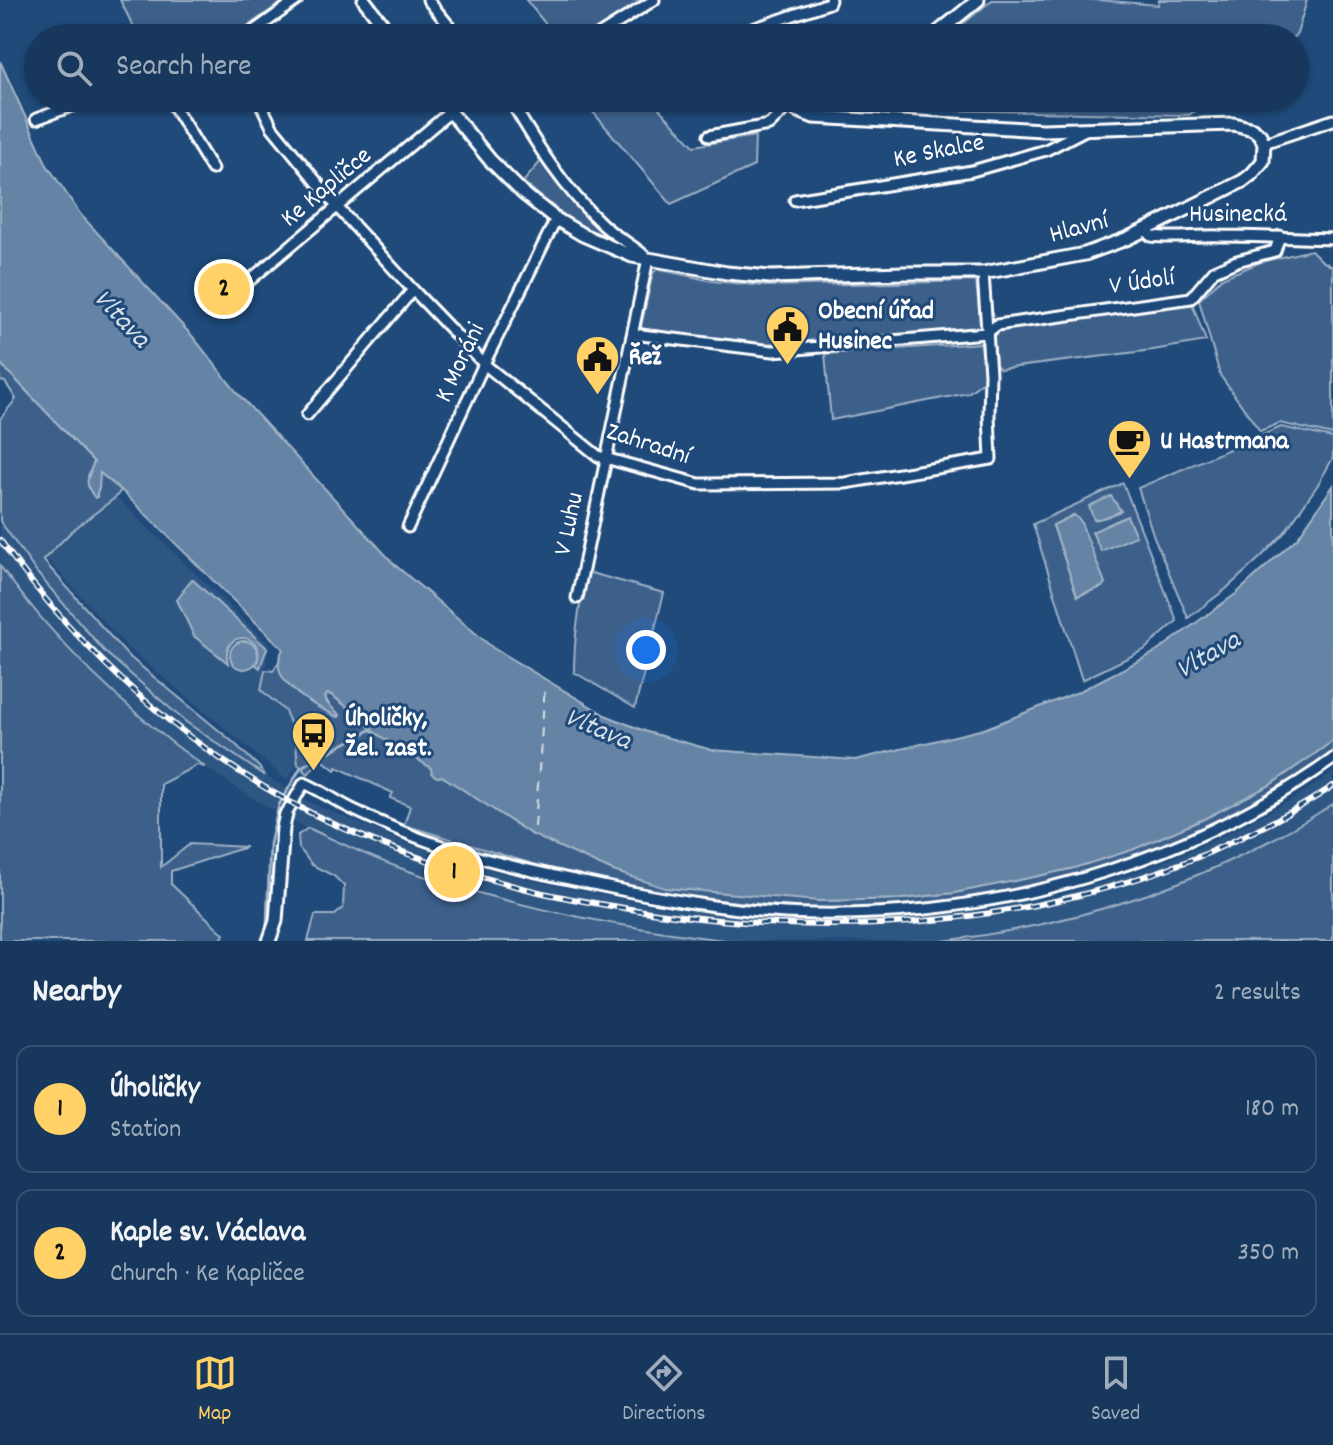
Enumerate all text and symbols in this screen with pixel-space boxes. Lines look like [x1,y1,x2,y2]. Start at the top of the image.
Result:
search box [24,24,1309,112]
icon: search [52,46,96,90]
text: Search here [116,47,252,90]
street label: Ke Skalce [890,125,988,179]
street label: Ke Kapličce [273,139,381,237]
street label: Husinecká [1189,197,1287,234]
street label: Hlavní [1046,203,1115,255]
pin: 2 [198,259,250,319]
street label: V Údolí [1107,260,1179,306]
water label: Vltava [82,281,159,360]
place label: Obecní úřad Husinec [818,294,934,361]
public building icon: Obecní úřad Husinec [763,303,811,366]
street label: K Moráni [426,317,496,409]
public building icon: Řež [574,334,622,397]
place label: Řež [629,340,662,377]
street label: Zahradní [601,414,697,477]
cafe icon: U Hastrmana [1105,418,1153,481]
place label: U Hastrmana [1160,424,1289,461]
street label: V Luhu [545,489,595,559]
water label: Vltava [1169,622,1250,691]
your location [626,630,666,670]
water label: Vltava [558,699,638,764]
place label: Úholičky, Žel. zast. [345,701,431,768]
bus stop icon: Úholičky, Žel. zast. [290,710,338,773]
pin: 1 [428,842,480,902]
text: Nearby [32,969,121,1018]
text: 2 results [1214,975,1301,1012]
text: Úholičky [110,1069,200,1112]
text: 1 [57,1091,63,1128]
text: 180 m [1245,1091,1299,1128]
text: Station [110,1112,181,1149]
text: Kaple sv. Václava [110,1213,305,1256]
text: 2 [54,1235,66,1272]
text: 350 m [1237,1235,1299,1272]
text: Church · Ke Kapličce [110,1256,305,1293]
tab: Map [193,1351,237,1430]
tab: Directions [622,1351,706,1430]
tab: Saved [1091,1351,1140,1430]

